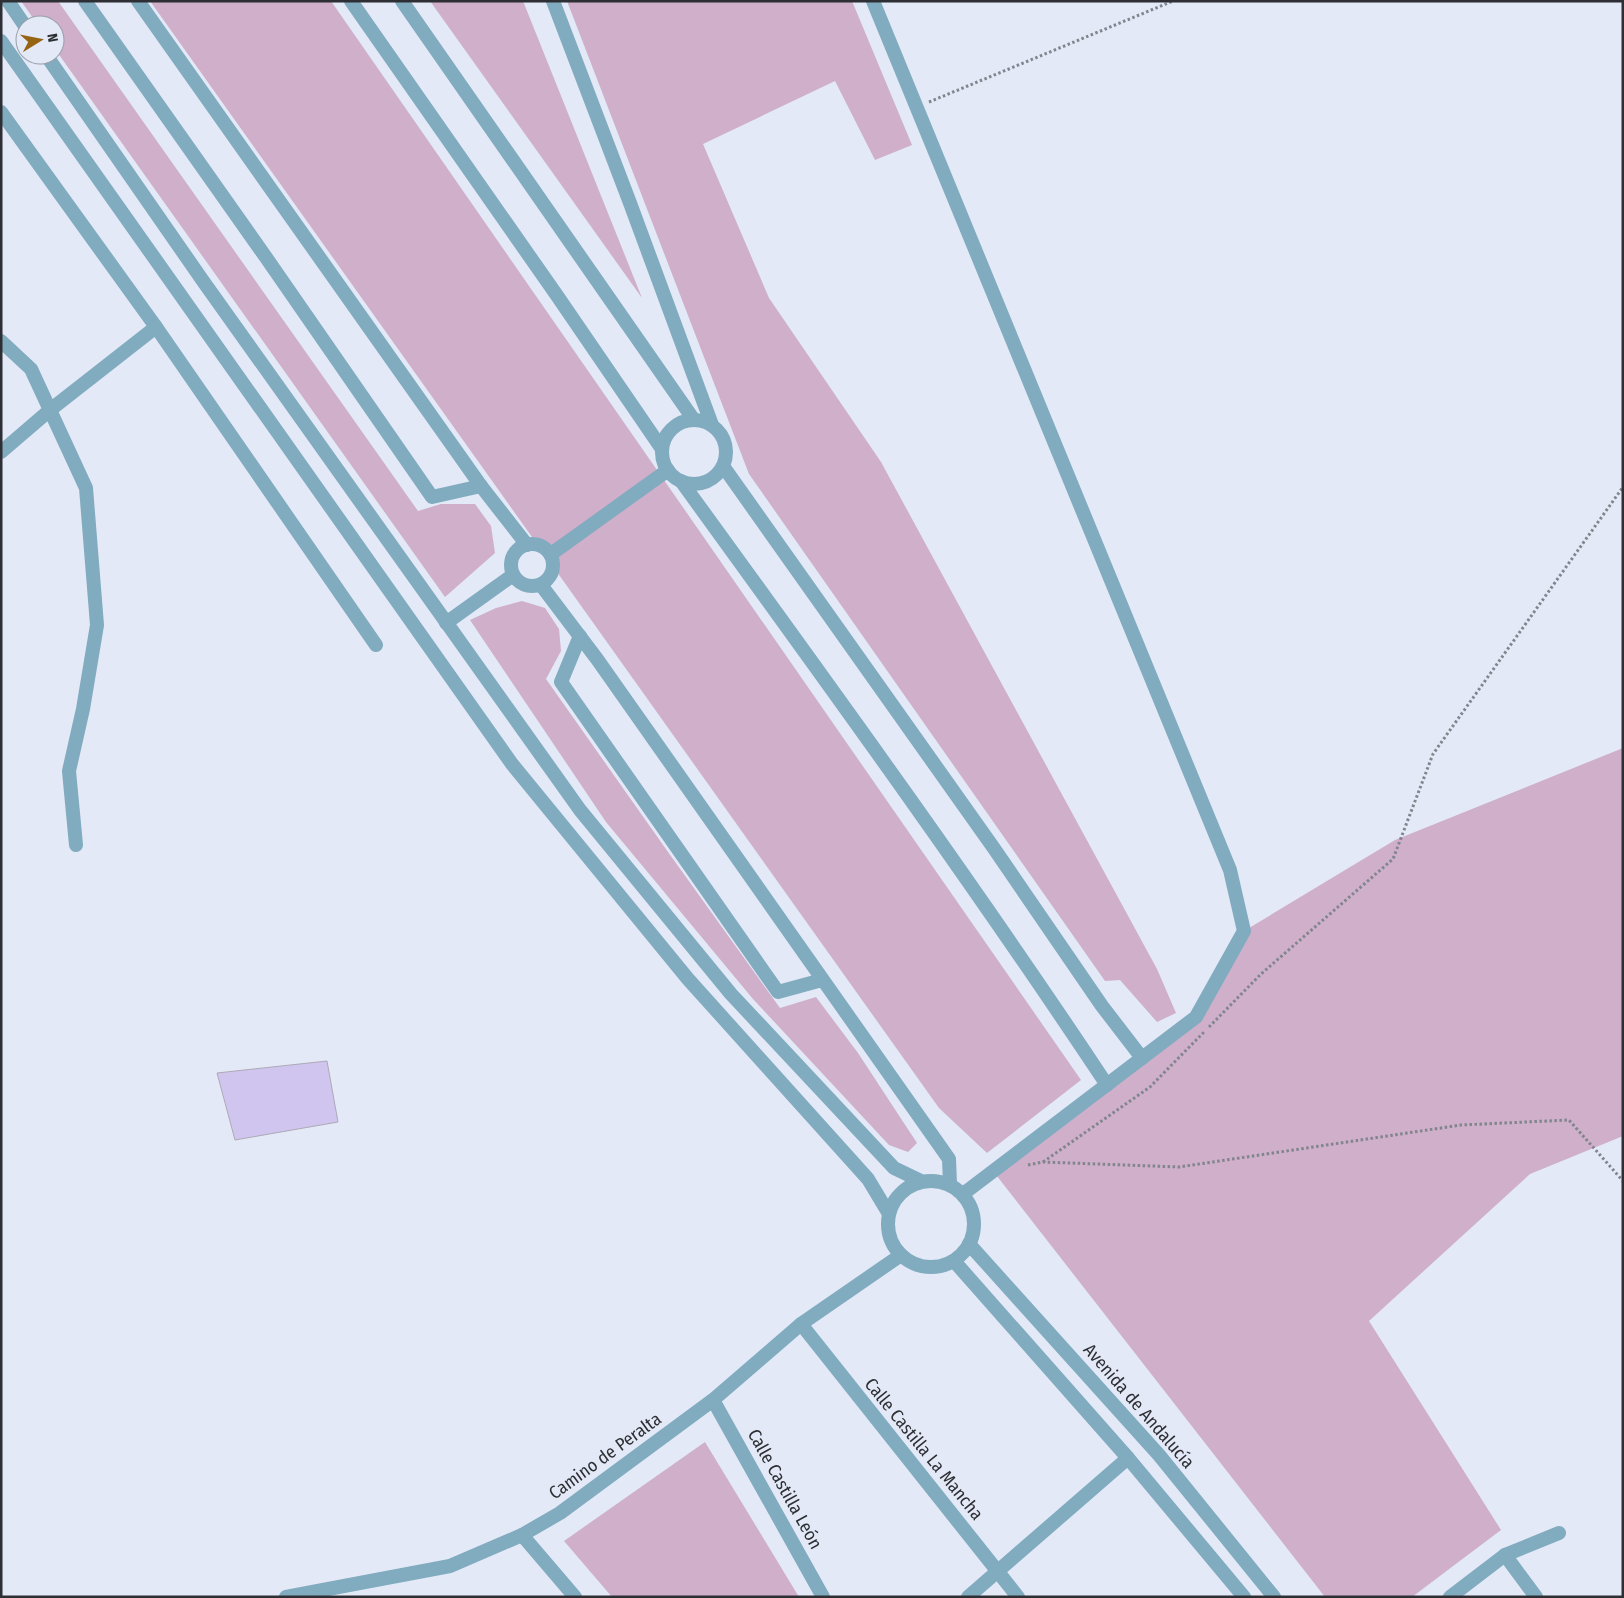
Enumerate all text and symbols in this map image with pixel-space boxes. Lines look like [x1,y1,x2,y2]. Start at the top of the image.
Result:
north arrow [15,15,65,65]
text: N [43,32,61,43]
street label: Avenida de Andalucía [1079,1339,1199,1473]
street label: Calle Castilla La Mancha [860,1374,988,1525]
street label: Camino de Peralta [545,1408,666,1504]
street label: Calle Castilla León [743,1425,827,1553]

